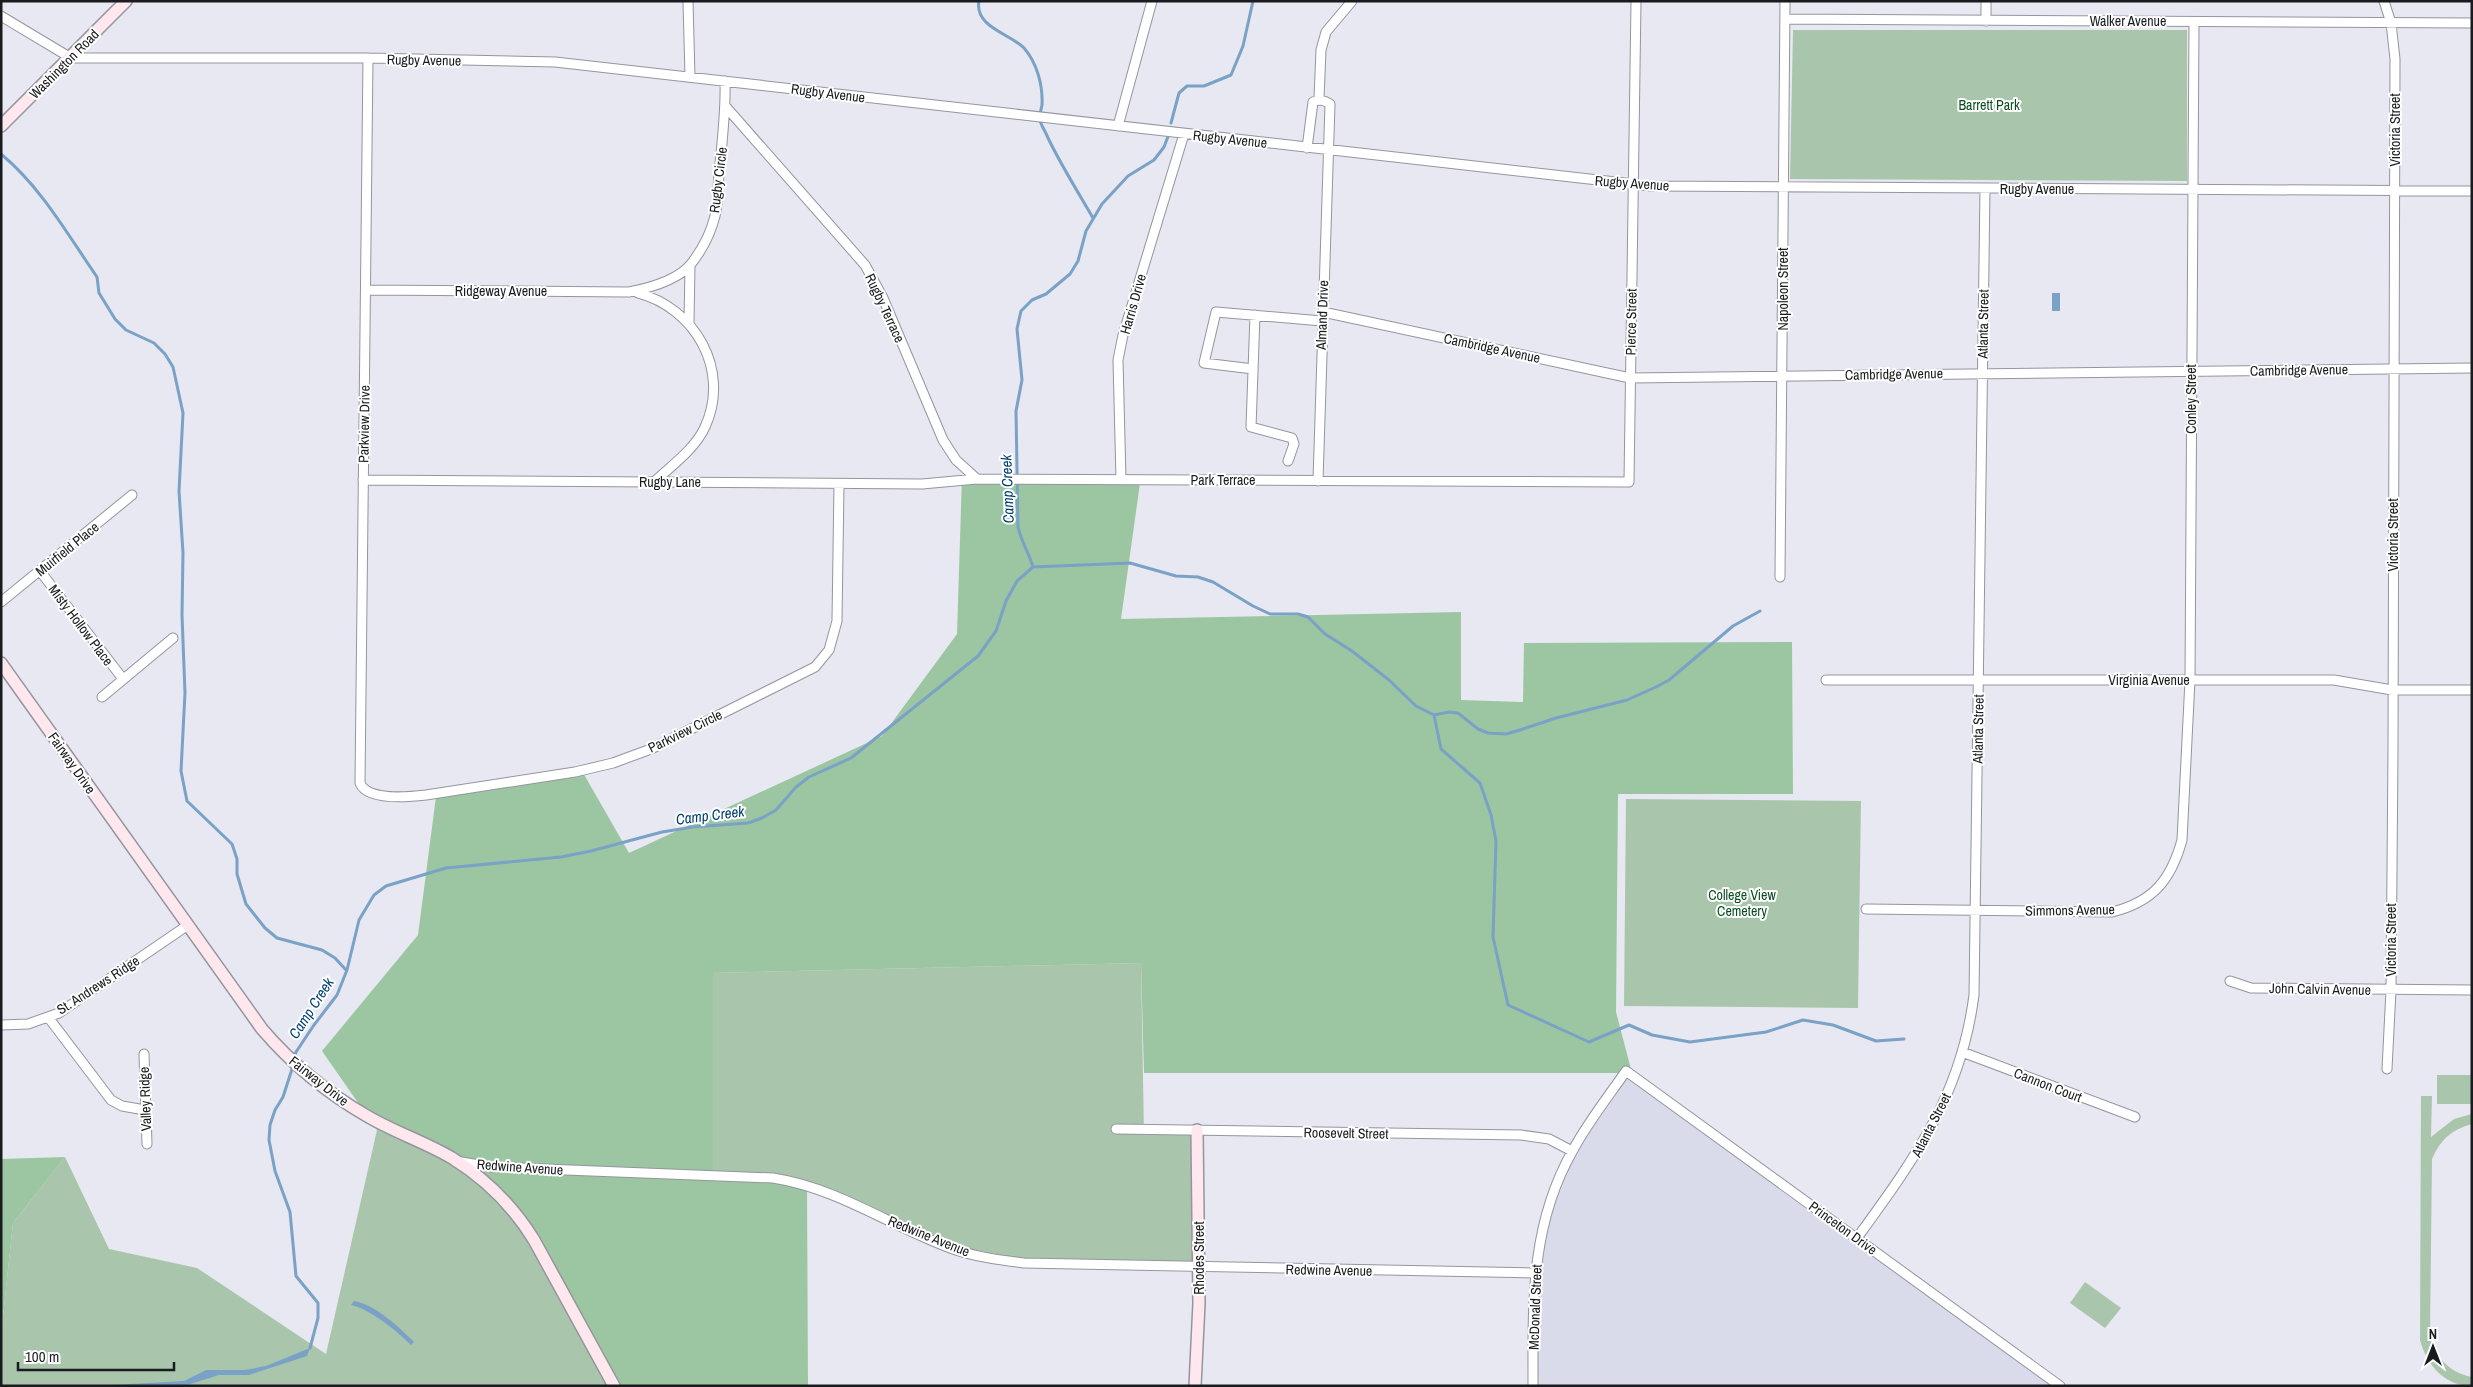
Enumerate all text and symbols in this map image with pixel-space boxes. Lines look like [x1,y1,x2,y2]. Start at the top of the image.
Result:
street label: Walker Avenue [2090,12,2166,30]
street label: Washington Road [25,25,103,103]
street label: Rugby Avenue [387,50,461,70]
street label: Rugby Avenue [790,80,866,106]
street label: Victoria Street [2386,93,2404,167]
park label: Barrett Park [1958,96,2020,114]
street label: Rugby Avenue [1192,126,1268,152]
street label: Rugby Circle [705,146,731,214]
street label: Rugby Avenue [1594,171,1670,195]
street label: Rugby Avenue [2000,180,2074,198]
street label: Napoleon Street [1774,248,1792,330]
street label: Rugby Terrace [861,270,909,346]
street label: Harris Drive [1116,272,1150,336]
street label: Almand Drive [1312,280,1332,351]
street label: Ridgeway Avenue [455,282,547,300]
street label: Pierce Street [1621,288,1641,356]
street label: Atlanta Street [1973,289,1993,360]
street label: Cambridge Avenue [1442,329,1542,367]
street label: Cambridge Avenue [2250,360,2348,380]
street label: Cambridge Avenue [1845,364,1943,384]
street label: Conley Street [2182,364,2200,434]
street label: Parkview Drive [354,385,374,463]
water label: Camp Creek [995,453,1019,524]
street label: Park Terrace [1191,471,1255,489]
street label: Rugby Lane [639,473,701,491]
street label: Victoria Street [2384,498,2402,572]
street label: Muirfield Place [32,518,102,580]
street label: Misty Hollow Place [45,581,117,669]
street label: Virginia Avenue [2108,671,2190,689]
street label: Atlanta Street [1968,694,1988,765]
street label: Parkview Circle [645,705,725,757]
street label: Fairway Drive [44,729,100,797]
water label: Camp Creek [674,800,746,830]
park label: College View Cemetery [1708,886,1776,920]
street label: Simmons Avenue [2025,900,2115,920]
street label: Victoria Street [2382,903,2400,977]
street label: St. Andrews Ridge [53,952,143,1018]
water label: Camp Creek [283,973,339,1043]
street label: John Calvin Avenue [2269,979,2371,999]
street label: Fairway Drive [286,1052,352,1110]
street label: Cannon Court [2011,1064,2085,1106]
street label: Valley Ridge [135,1067,155,1131]
street label: Atlanta Street [1907,1090,1955,1161]
street label: Roosevelt Street [1303,1123,1389,1143]
street label: Redwine Avenue [476,1155,564,1179]
street label: Princeton Drive [1805,1197,1881,1259]
street label: Redwine Avenue [885,1211,973,1261]
street label: Rhodes Street [1190,1221,1208,1295]
street label: Redwine Avenue [1286,1260,1372,1280]
street label: McDonald Street [1525,1264,1545,1350]
north arrow [2408,1322,2458,1372]
text: N [2429,1325,2437,1343]
scale bar [18,1340,174,1372]
text: 100 m [25,1346,59,1367]

